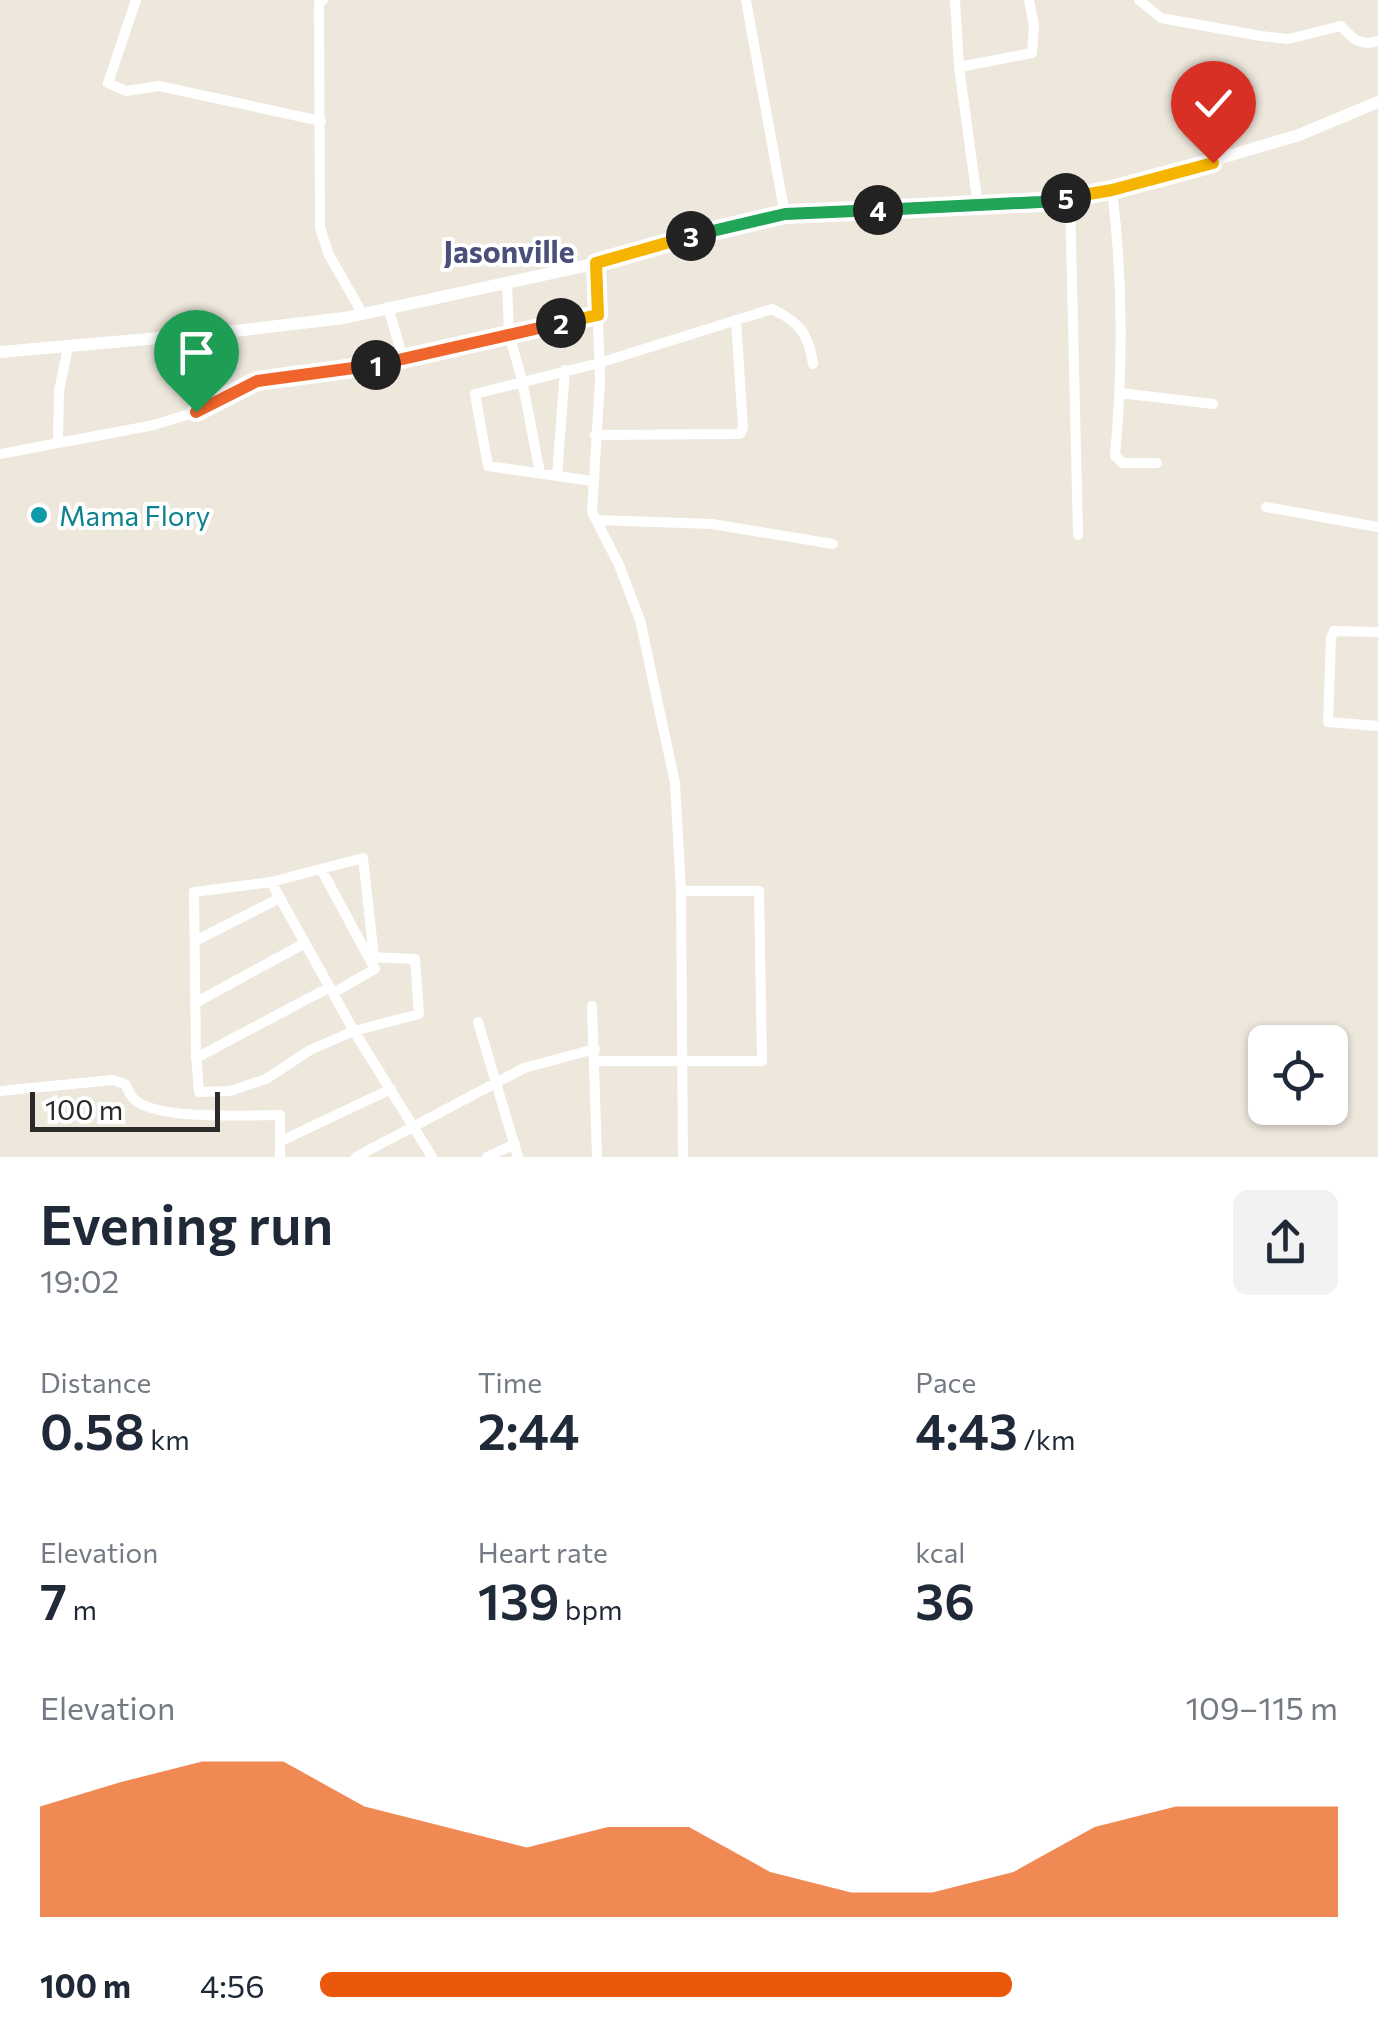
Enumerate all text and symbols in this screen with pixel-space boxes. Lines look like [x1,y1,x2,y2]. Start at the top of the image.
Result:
pin [1171,61,1256,164]
icon: check [1186,76,1241,131]
pin: 5 [1041,173,1091,223]
text: 5 [1058,181,1074,215]
pin: 4 [853,185,903,235]
text: 4 [869,193,887,227]
pin: 3 [666,211,716,261]
text: 3 [683,219,699,253]
district label: Jasonville [443,232,575,269]
pin: 2 [536,298,586,348]
text: 2 [553,306,569,340]
pin [154,310,239,413]
icon: arrive [169,325,224,380]
pin: 1 [351,340,401,390]
text: 1 [370,348,382,382]
place label: Mama Flory [59,498,210,532]
marker: Mama Flory [28,504,50,526]
map controls [1248,1025,1348,1125]
button: locate [1248,1025,1348,1125]
scale bar [30,1087,220,1132]
text: 100 m [45,1092,123,1126]
text: Evening run [40,1189,333,1256]
button: share [1233,1190,1338,1295]
text: 19:02 [40,1260,119,1300]
text: Distance [40,1365,151,1399]
text: Time [478,1365,542,1399]
text: Pace [915,1365,976,1399]
text: 0.58 [40,1399,145,1460]
text: 2:44 [478,1399,580,1460]
text: 4:43 [915,1399,1018,1460]
text: km [145,1422,190,1456]
text: /km [1018,1422,1075,1456]
text: Elevation [40,1535,158,1569]
text: Heart rate [478,1535,608,1569]
text: kcal [915,1535,965,1569]
text: 7 [40,1569,67,1630]
text: 139 [478,1569,559,1630]
text: 36 [915,1569,975,1630]
text: m [67,1592,97,1626]
text: bpm [559,1592,622,1626]
text: Elevation [40,1687,175,1727]
text: 109–115 m [1185,1687,1338,1727]
text: 100 m [40,1965,131,2005]
text: 4:56 [200,1965,265,2005]

